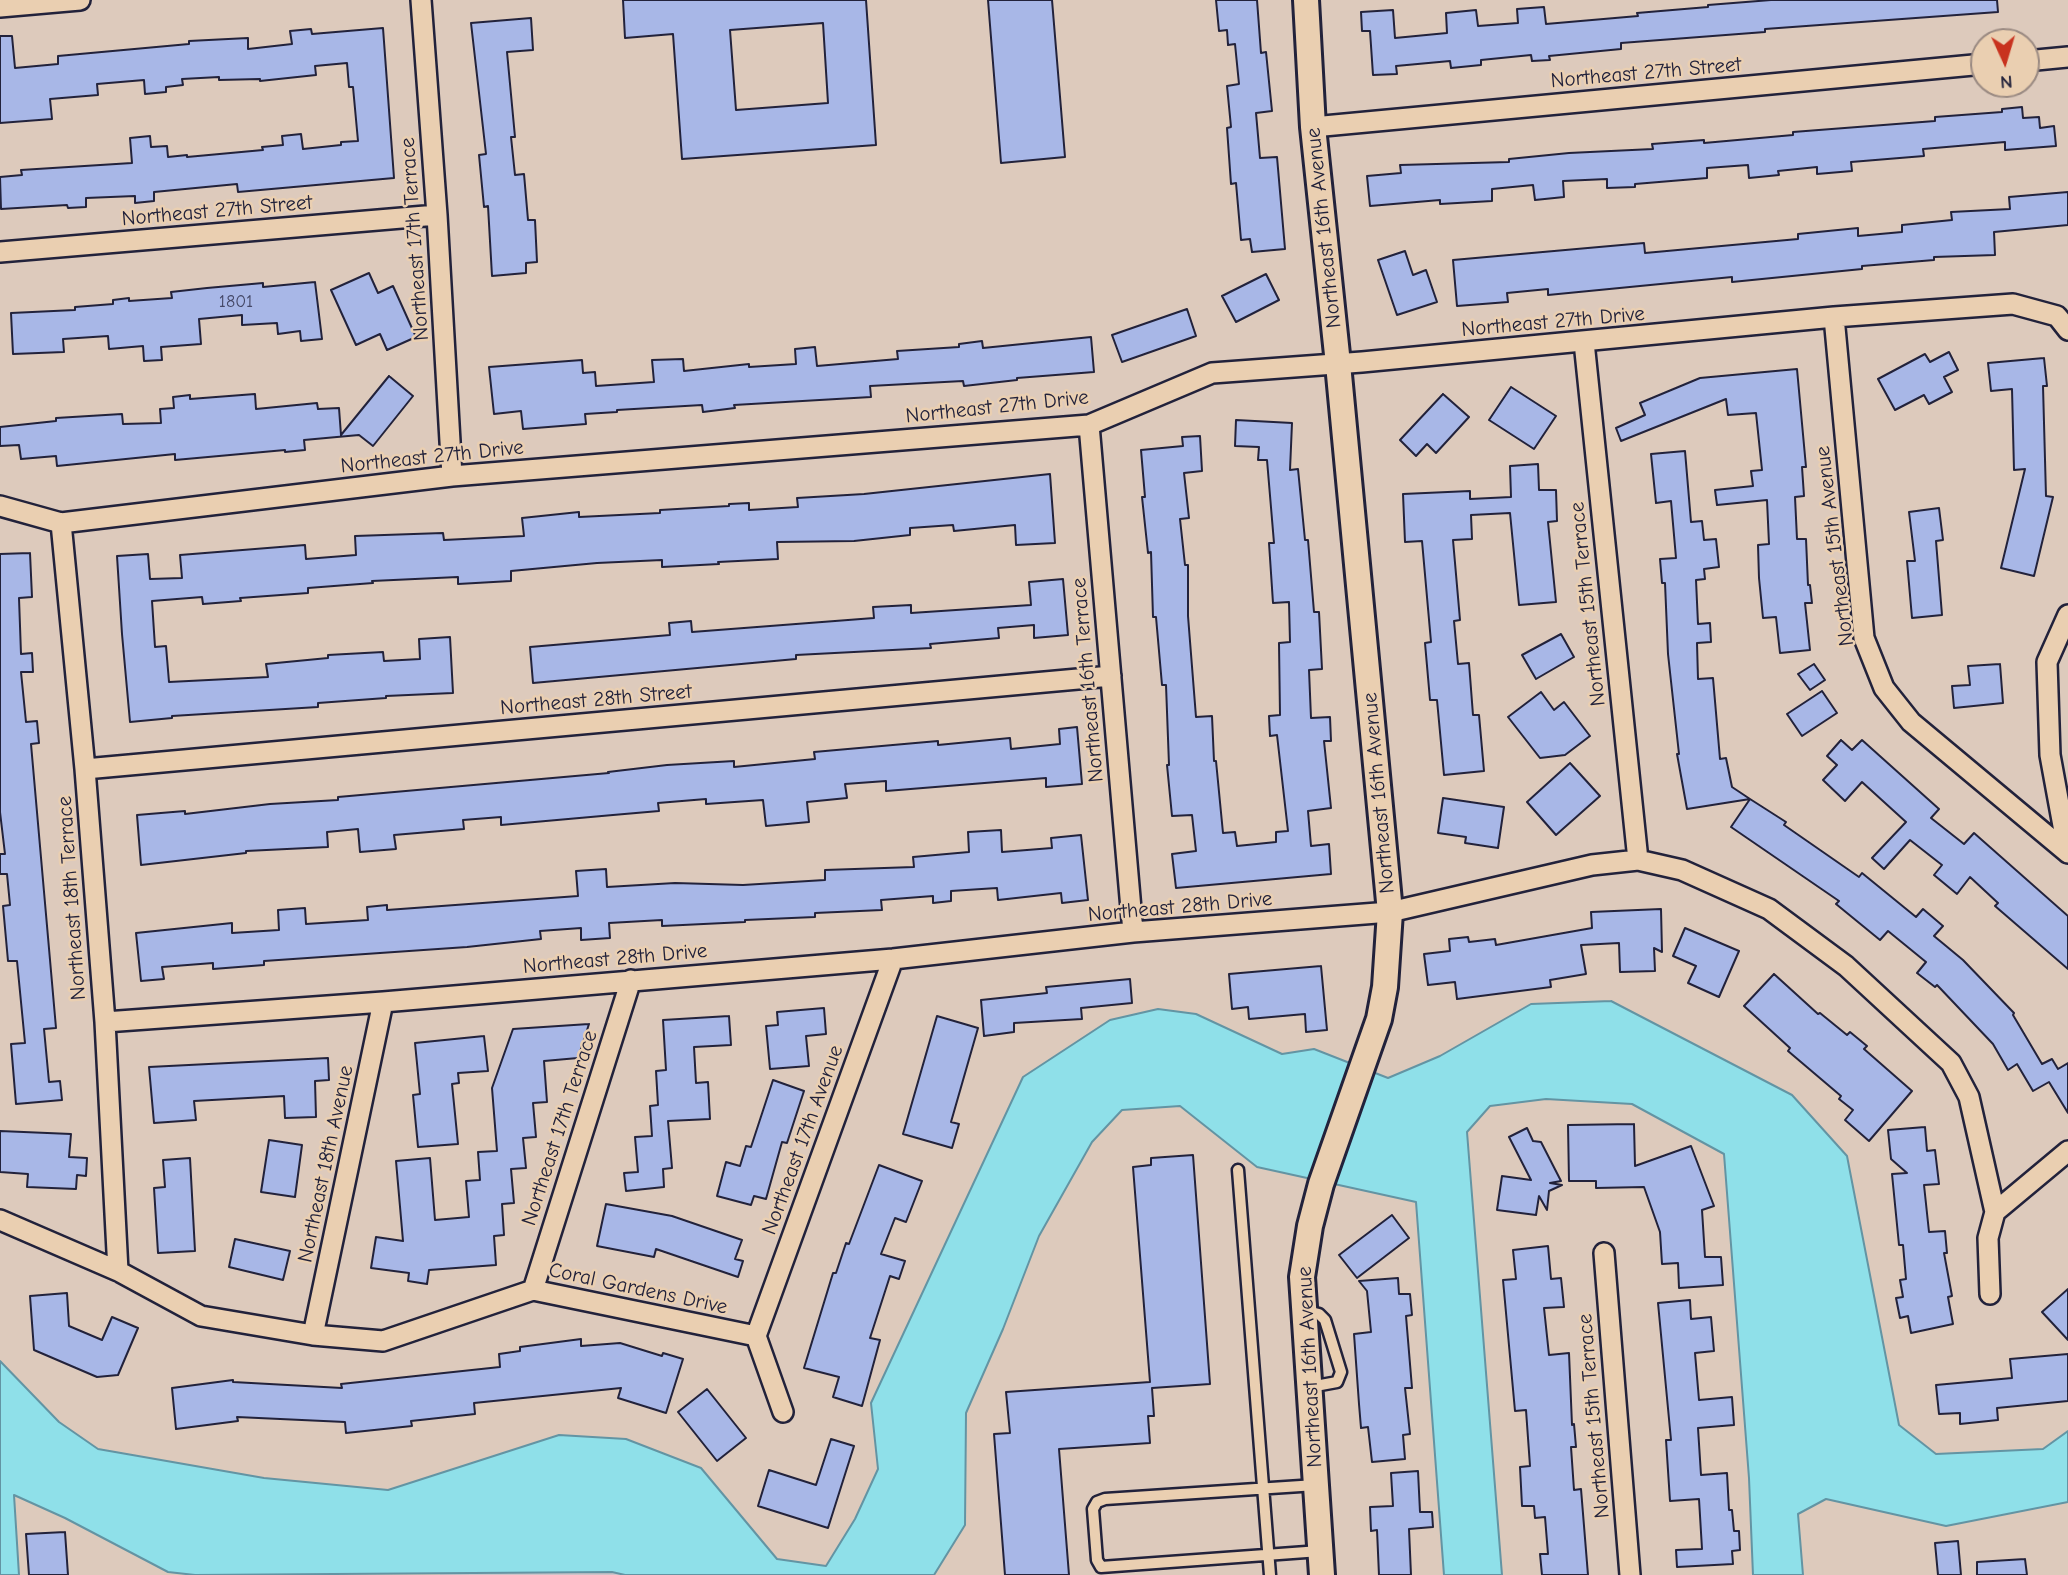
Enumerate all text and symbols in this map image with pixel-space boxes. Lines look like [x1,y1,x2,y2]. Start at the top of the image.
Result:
north arrow [1970,28,2040,98]
street label: Northeast 27th Street [1550,52,1742,94]
text: N [1999,71,2013,93]
street label: Northeast 16th Avenue [1301,126,1347,330]
street label: Northeast 17th Terrace [395,137,435,341]
street label: Northeast 27th Street [121,190,313,232]
house number: 1801 [219,291,253,313]
street label: Northeast 27th Drive [1460,301,1646,343]
street label: Northeast 27th Drive [904,385,1090,429]
street label: Northeast 27th Drive [339,435,525,479]
street label: Northeast 15th Avenue [1810,444,1860,648]
street label: Northeast 15th Terrace [1565,501,1611,707]
street label: Northeast 16th Terrace [1067,577,1109,783]
street label: Northeast 28th Street [499,679,693,721]
street label: Northeast 16th Avenue [1358,692,1400,894]
street label: Northeast 18th Terrace [52,795,92,1001]
street label: Northeast 28th Drive [1087,886,1273,928]
street label: Northeast 28th Drive [522,938,708,980]
street label: Northeast 17th Terrace [517,1027,603,1229]
street label: Northeast 17th Avenue [757,1042,849,1238]
street label: Northeast 18th Avenue [293,1063,359,1265]
street label: Coral Gardens Drive [546,1258,730,1320]
street label: Northeast 16th Avenue [1292,1266,1328,1468]
street label: Northeast 15th Terrace [1573,1313,1615,1519]

